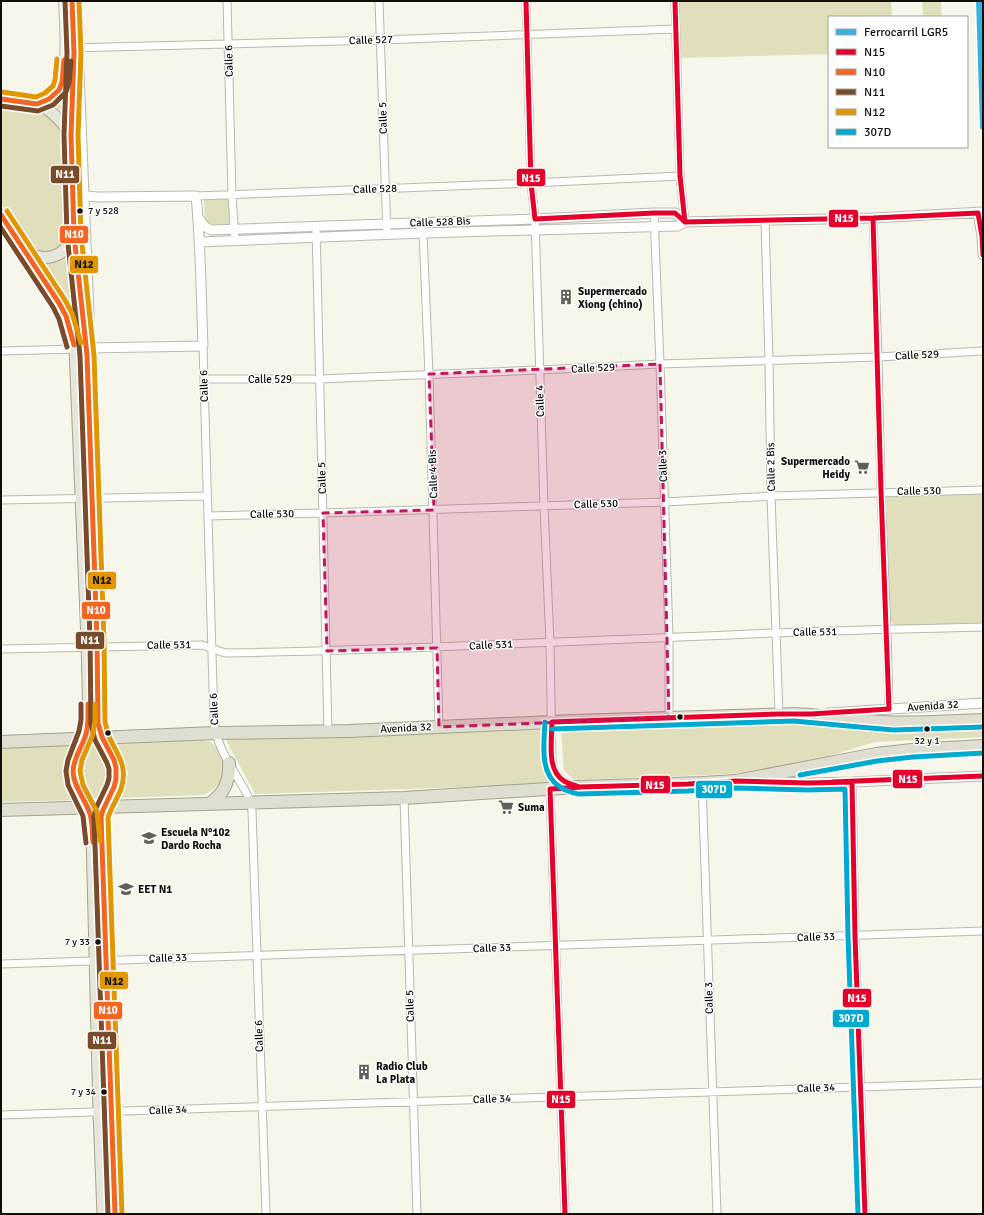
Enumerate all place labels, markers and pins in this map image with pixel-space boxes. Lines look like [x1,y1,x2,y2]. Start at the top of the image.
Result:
place label: 7 y 528 [88,205,119,217]
marker: 7 y 528 [75,206,85,216]
place label: Supermercado Xiong (chino) [578,285,647,311]
building icon: Supermercado Xiong (chino) [557,288,575,306]
place label: Supermercado Heidy [781,455,851,481]
supermarket icon: Supermercado Heidy [853,458,871,476]
unlabelled marker [675,712,685,722]
marker: 32 y 1 [922,724,932,734]
unlabelled marker [103,728,113,738]
place label: 32 y 1 [914,735,940,747]
supermarket icon: Suma [497,798,515,816]
place label: Suma [518,801,545,814]
place label: Escuela N°102 Dardo Rocha [161,826,230,852]
school or university icon: Escuela N°102 Dardo Rocha [140,829,158,847]
school or university icon: EET N1 [117,880,135,898]
place label: EET N1 [138,883,172,896]
place label: 7 y 33 [65,936,90,948]
marker: 7 y 33 [93,937,103,947]
place label: Radio Club La Plata [376,1060,428,1086]
building icon: Radio Club La Plata [355,1063,373,1081]
place label: 7 y 34 [71,1086,97,1098]
marker: 7 y 34 [99,1087,109,1097]

